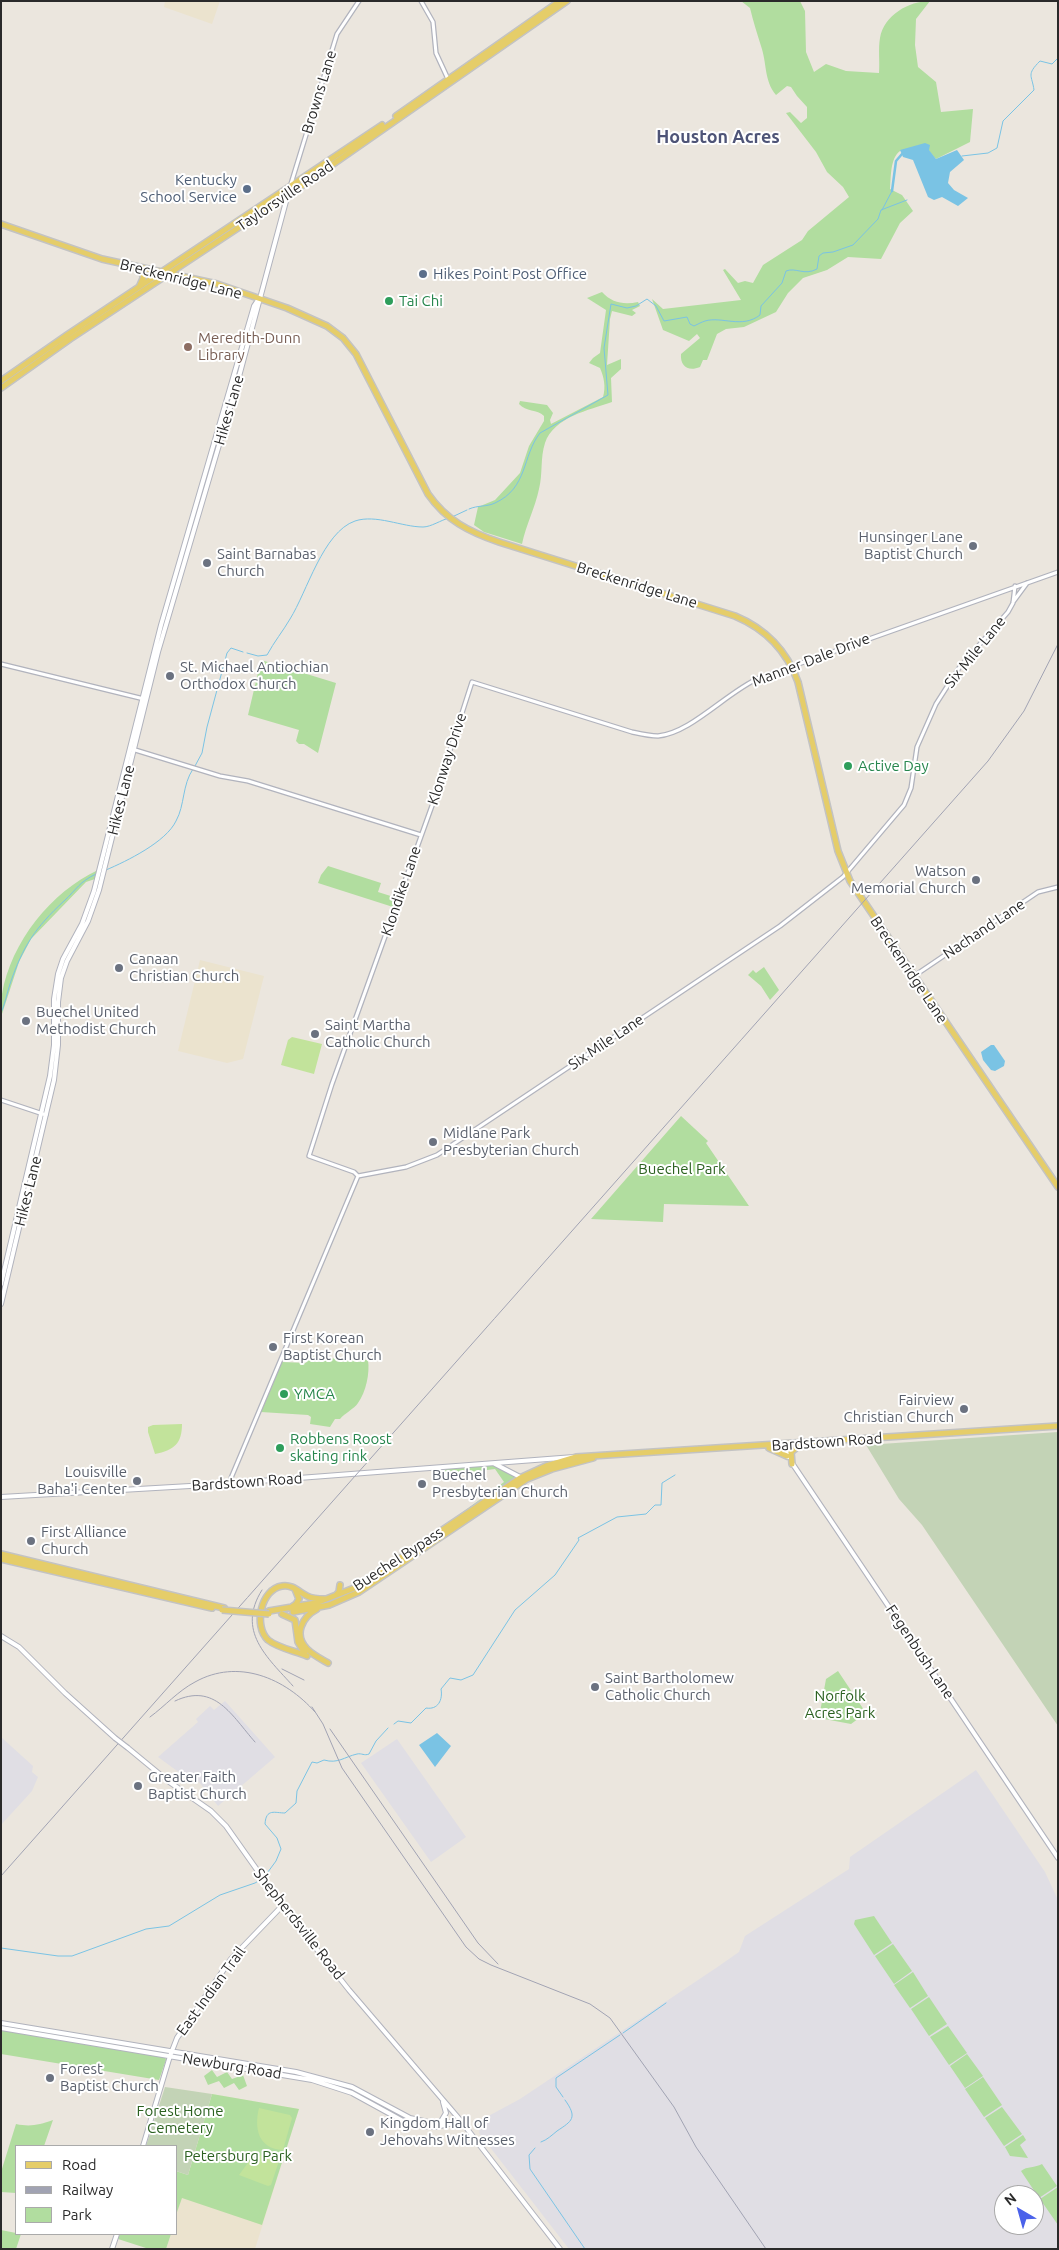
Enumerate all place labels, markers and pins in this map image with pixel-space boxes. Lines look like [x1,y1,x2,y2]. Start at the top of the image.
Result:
place label: Kentucky School Service [140,171,237,206]
marker: Kentucky School Service [241,183,253,195]
place label: Hikes Point Post Office [433,265,587,283]
marker: Hikes Point Post Office [417,268,429,280]
place label: Tai Chi [399,292,443,310]
marker: Tai Chi [383,295,395,307]
place label: Meredith-Dunn Library [198,329,301,364]
marker: Meredith-Dunn Library [182,341,194,353]
place label: Hunsinger Lane Baptist Church [858,528,963,563]
marker: Hunsinger Lane Baptist Church [967,540,979,552]
place label: Saint Barnabas Church [217,545,316,580]
marker: Saint Barnabas Church [201,557,213,569]
place label: St. Michael Antiochian Orthodox Church [180,658,329,693]
marker: St. Michael Antiochian Orthodox Church [164,670,176,682]
place label: Active Day [858,757,929,775]
marker: Active Day [842,760,854,772]
place label: Watson Memorial Church [851,862,966,897]
marker: Watson Memorial Church [970,874,982,886]
place label: Canaan Christian Church [129,950,239,985]
marker: Canaan Christian Church [113,962,125,974]
place label: Buechel United Methodist Church [36,1003,156,1038]
marker: Buechel United Methodist Church [20,1015,32,1027]
place label: Saint Martha Catholic Church [325,1016,431,1051]
marker: Saint Martha Catholic Church [309,1028,321,1040]
place label: Midlane Park Presbyterian Church [443,1124,579,1159]
marker: Midlane Park Presbyterian Church [427,1136,439,1148]
place label: First Korean Baptist Church [283,1329,382,1364]
marker: First Korean Baptist Church [267,1341,279,1353]
place label: YMCA [294,1385,335,1403]
marker: YMCA [278,1388,290,1400]
place label: Fairview Christian Church [844,1391,954,1426]
marker: Fairview Christian Church [958,1403,970,1415]
place label: Robbens Roost skating rink [290,1430,392,1465]
marker: Robbens Roost skating rink [274,1442,286,1454]
place label: Louisville Baha'i Center [37,1463,127,1498]
place label: Buechel Presbyterian Church [432,1466,568,1501]
marker: Louisville Baha'i Center [131,1475,143,1487]
marker: Buechel Presbyterian Church [416,1478,428,1490]
place label: First Alliance Church [41,1523,127,1558]
marker: First Alliance Church [25,1535,37,1547]
place label: Saint Bartholomew Catholic Church [605,1669,734,1704]
marker: Saint Bartholomew Catholic Church [589,1681,601,1693]
place label: Greater Faith Baptist Church [148,1768,247,1803]
marker: Greater Faith Baptist Church [132,1780,144,1792]
place label: Forest Baptist Church [60,2060,159,2095]
marker: Forest Baptist Church [44,2072,56,2084]
place label: Kingdom Hall of Jehovahs Witnesses [380,2114,515,2149]
marker: Kingdom Hall of Jehovahs Witnesses [364,2126,376,2138]

